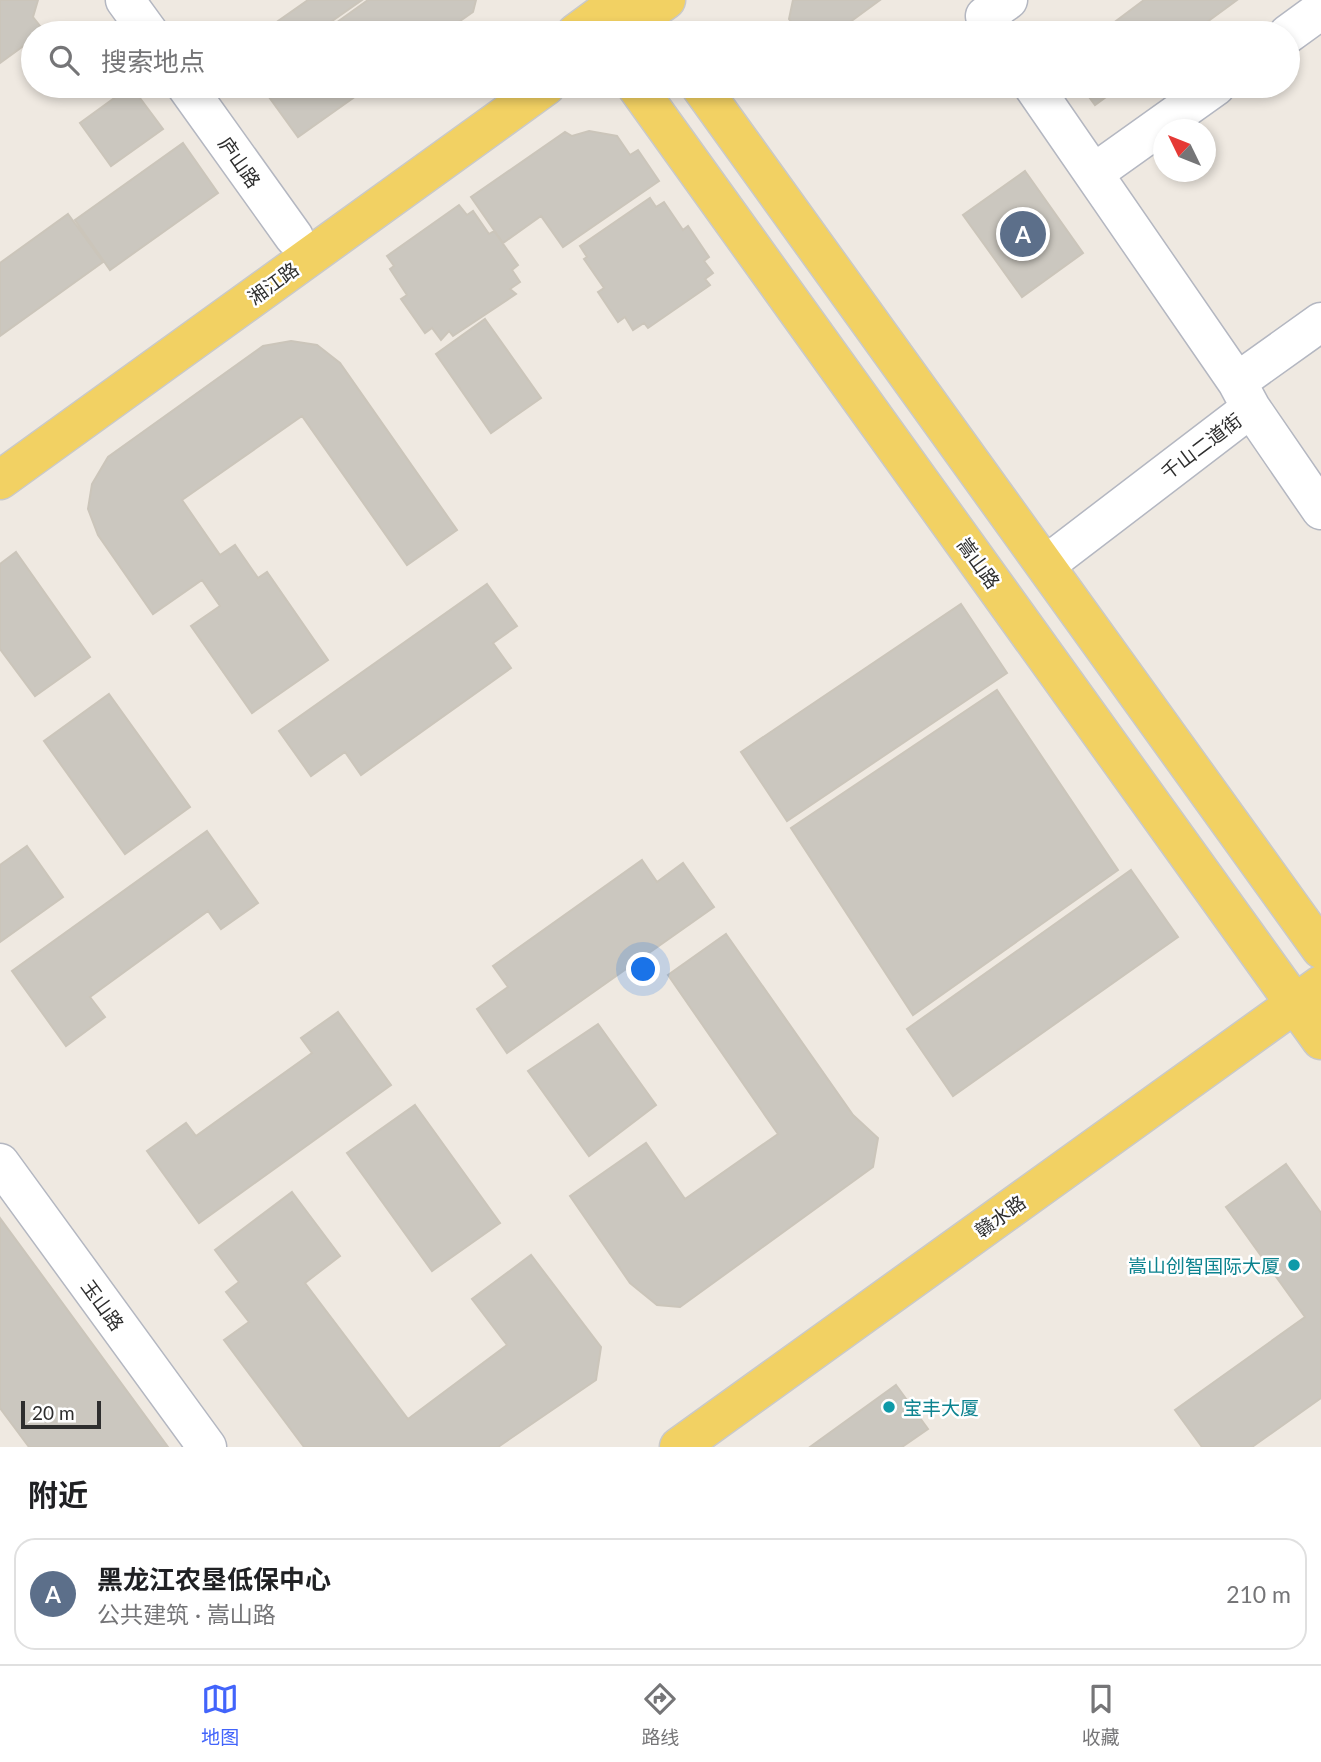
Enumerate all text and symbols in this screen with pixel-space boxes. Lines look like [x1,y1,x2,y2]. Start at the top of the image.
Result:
search box [21,21,1300,98]
icon: search [45,41,83,79]
text: 搜索地点 [101,45,205,77]
north arrow [1153,119,1216,182]
street label: 庐山路 [214,132,266,192]
pin: A [1000,208,1046,260]
street label: 湘江路 [243,257,303,309]
street label: 千山二道街 [1156,408,1246,484]
street label: 嵩山路 [953,533,1005,593]
your location [626,952,660,986]
street label: 赣水路 [970,1190,1030,1242]
place label: 嵩山创智国际大厦 [1128,1254,1280,1277]
marker: 嵩山创智国际大厦 [1286,1257,1302,1273]
street label: 玉山路 [77,1275,129,1335]
place label: 宝丰大厦 [903,1396,979,1419]
scale bar [21,1398,102,1430]
marker: 宝丰大厦 [881,1399,897,1415]
text: 20 m [32,1401,75,1424]
text: 附近 [28,1476,88,1512]
text: 黑龙江农垦低保中心 [97,1563,331,1595]
text: A [45,1580,61,1608]
text: 210 m [1226,1580,1291,1608]
text: 公共建筑 · 嵩山路 [97,1600,276,1628]
tab: 地图 [201,1680,239,1749]
tab: 路线 [641,1680,680,1749]
tab: 收藏 [1082,1680,1120,1749]

